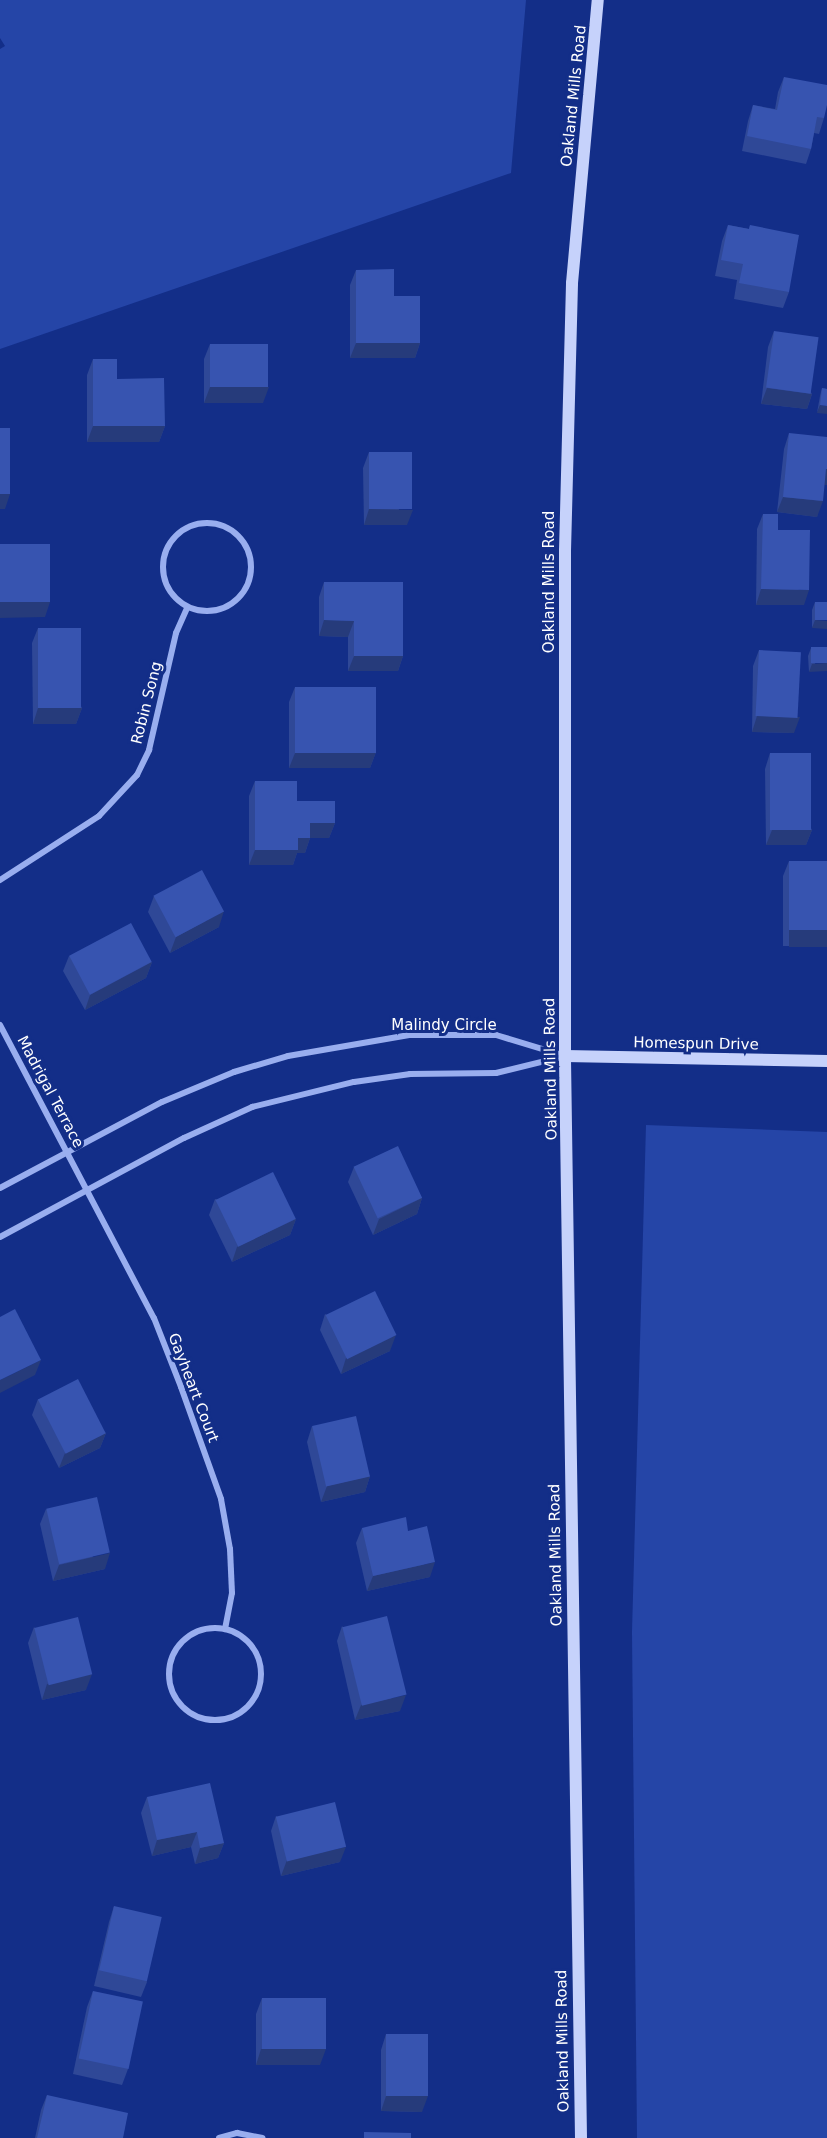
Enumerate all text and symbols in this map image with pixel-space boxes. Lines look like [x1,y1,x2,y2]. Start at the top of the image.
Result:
street label: Oakland Mills Road [558,24,590,168]
street label: Oakland Mills Road [541,511,559,653]
street label: Robin Song [128,660,166,746]
street label: Oakland Mills Road [541,998,561,1140]
street label: Malindy Circle [391,1017,497,1035]
street label: Madrigal Terrace [13,1033,87,1151]
street label: Homespun Drive [633,1034,759,1054]
street label: Gayheart Court [164,1331,222,1445]
street label: Oakland Mills Road [546,1484,566,1626]
street label: Oakland Mills Road [553,1970,573,2112]

